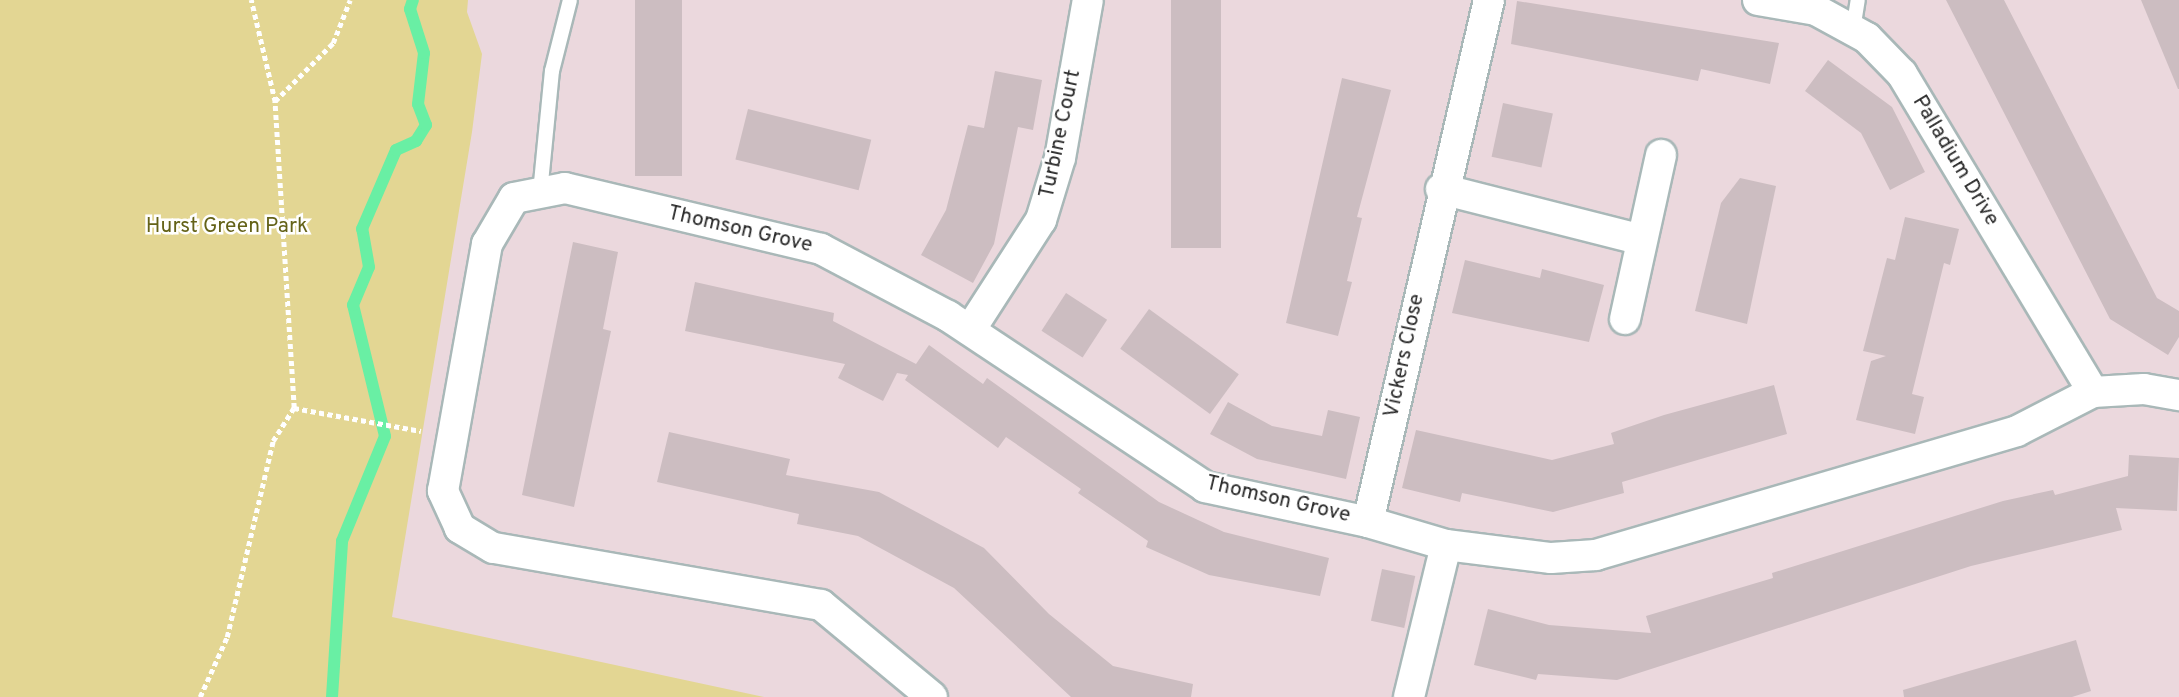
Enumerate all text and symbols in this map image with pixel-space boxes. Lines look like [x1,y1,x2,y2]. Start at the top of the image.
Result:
street label: Turbine Court [1035,67,1087,201]
street label: Palladium Drive [1906,91,2004,231]
street label: Thomson Grove [665,201,815,259]
park label: Hurst Green Park [146,214,308,240]
street label: Vickers Close [1380,292,1430,420]
street label: Thomson Grove [1203,471,1353,529]

